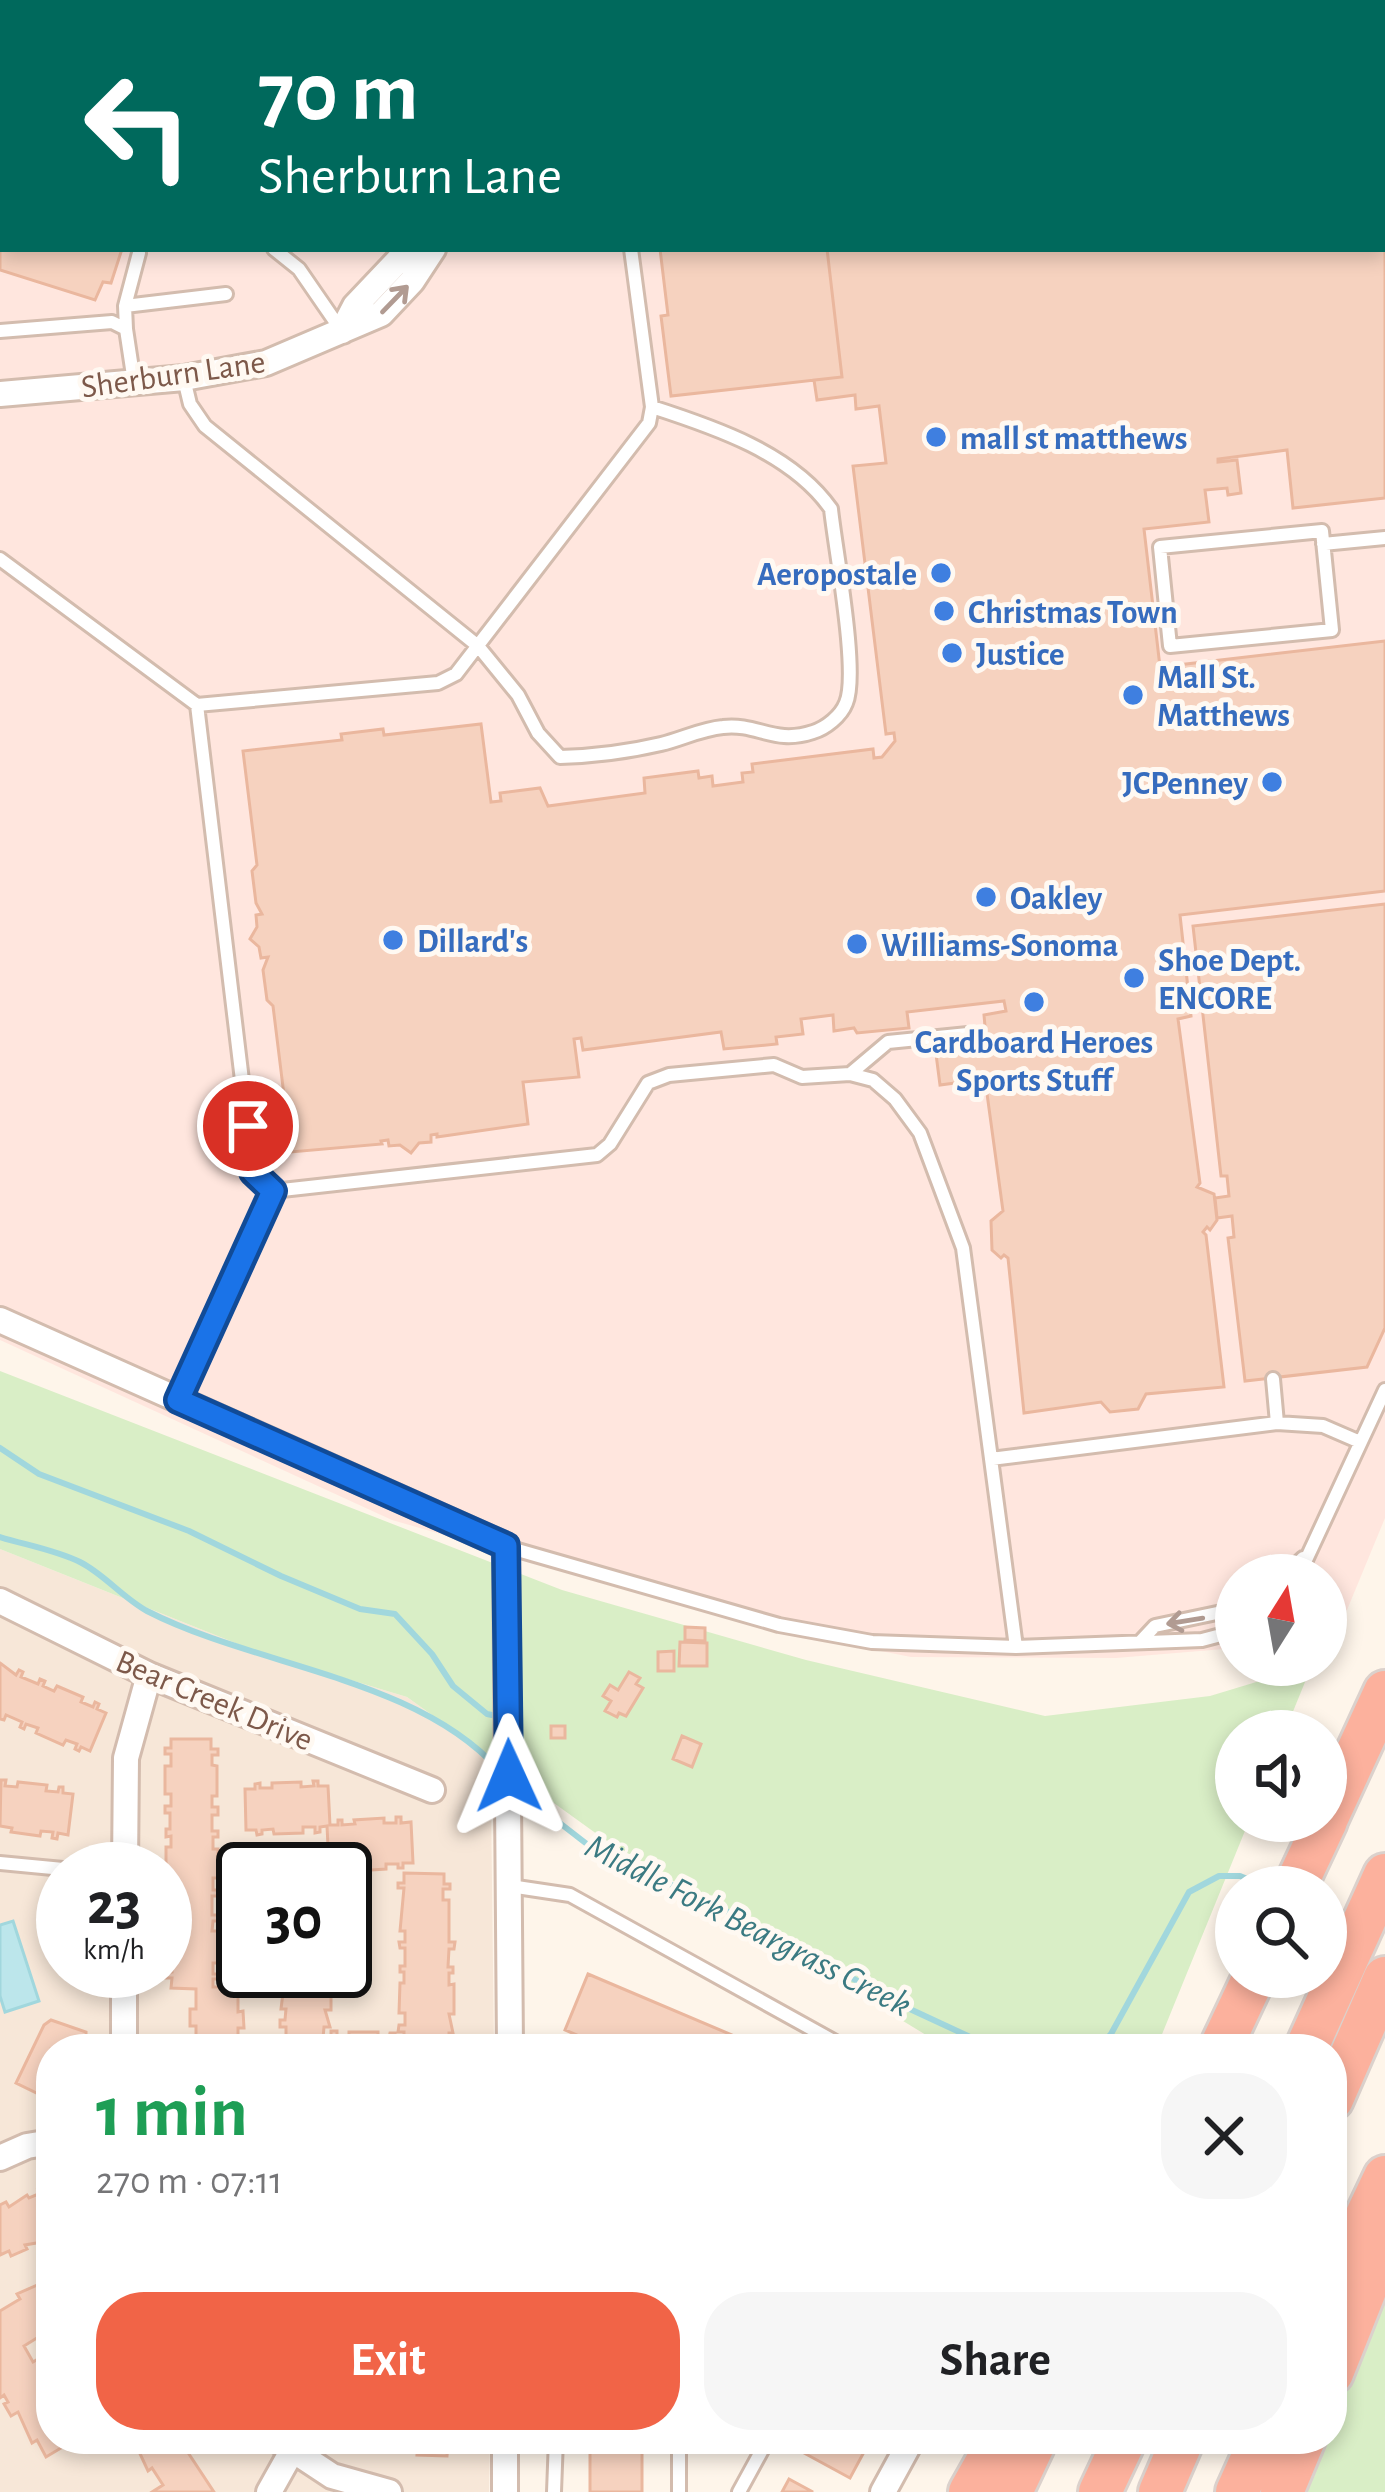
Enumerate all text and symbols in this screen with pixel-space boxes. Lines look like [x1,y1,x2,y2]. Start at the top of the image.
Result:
icon: left [60,48,216,204]
text: 70 m [258,52,419,136]
text: Sherburn Lane [258,150,562,204]
one-way arrow [380,285,409,314]
street label: Sherburn Lane [79,346,268,405]
place label: mall st matthews [960,423,1187,456]
marker: mall st matthews [923,424,949,450]
place label: Aeropostale [757,559,917,592]
marker: Aeropostale [928,560,954,586]
place label: Christmas Town [968,597,1178,630]
marker: Christmas Town [931,598,957,624]
place label: Justice [976,639,1065,672]
marker: Justice [939,640,965,666]
place label: Mall St. Matthews [1157,662,1290,733]
marker: Mall St. Matthews [1120,682,1146,708]
place label: JCPenney [1122,768,1248,801]
marker: JCPenney [1259,769,1285,795]
place label: Oakley [1010,883,1103,916]
marker: Oakley [973,884,999,910]
place label: Dillard's [417,926,528,959]
marker: Dillard's [380,927,406,953]
place label: Williams-Sonoma [881,930,1119,963]
marker: Williams-Sonoma [844,931,870,957]
place label: Shoe Dept. ENCORE [1158,945,1301,1016]
marker: Shoe Dept. ENCORE [1121,965,1147,991]
marker: Cardboard Heroes Sports Stuff [1021,989,1047,1015]
place label: Cardboard Heroes Sports Stuff [915,1027,1153,1098]
pin [197,1075,299,1177]
icon: arrive [215,1093,281,1159]
north arrow [1215,1554,1347,1686]
map controls [1215,1554,1347,1998]
one-way arrow [1166,1610,1205,1633]
street label: Bear Creek Drive [111,1645,317,1758]
button: sound [1215,1710,1347,1842]
position arrow [446,1713,572,1839]
water label: Middle Fork Beargrass Creek [580,1828,917,2024]
speed limit sign: 30 [216,1842,372,1998]
button: search [1215,1866,1347,1998]
text: 23 [87,1875,141,1935]
text: km/h [83,1935,145,1965]
button: close [1161,2073,1287,2199]
text: 1 min [96,2077,248,2149]
text: 270 m · 07:11 [96,2162,283,2201]
button: Exit [96,2292,680,2430]
button: Share [704,2292,1287,2430]

